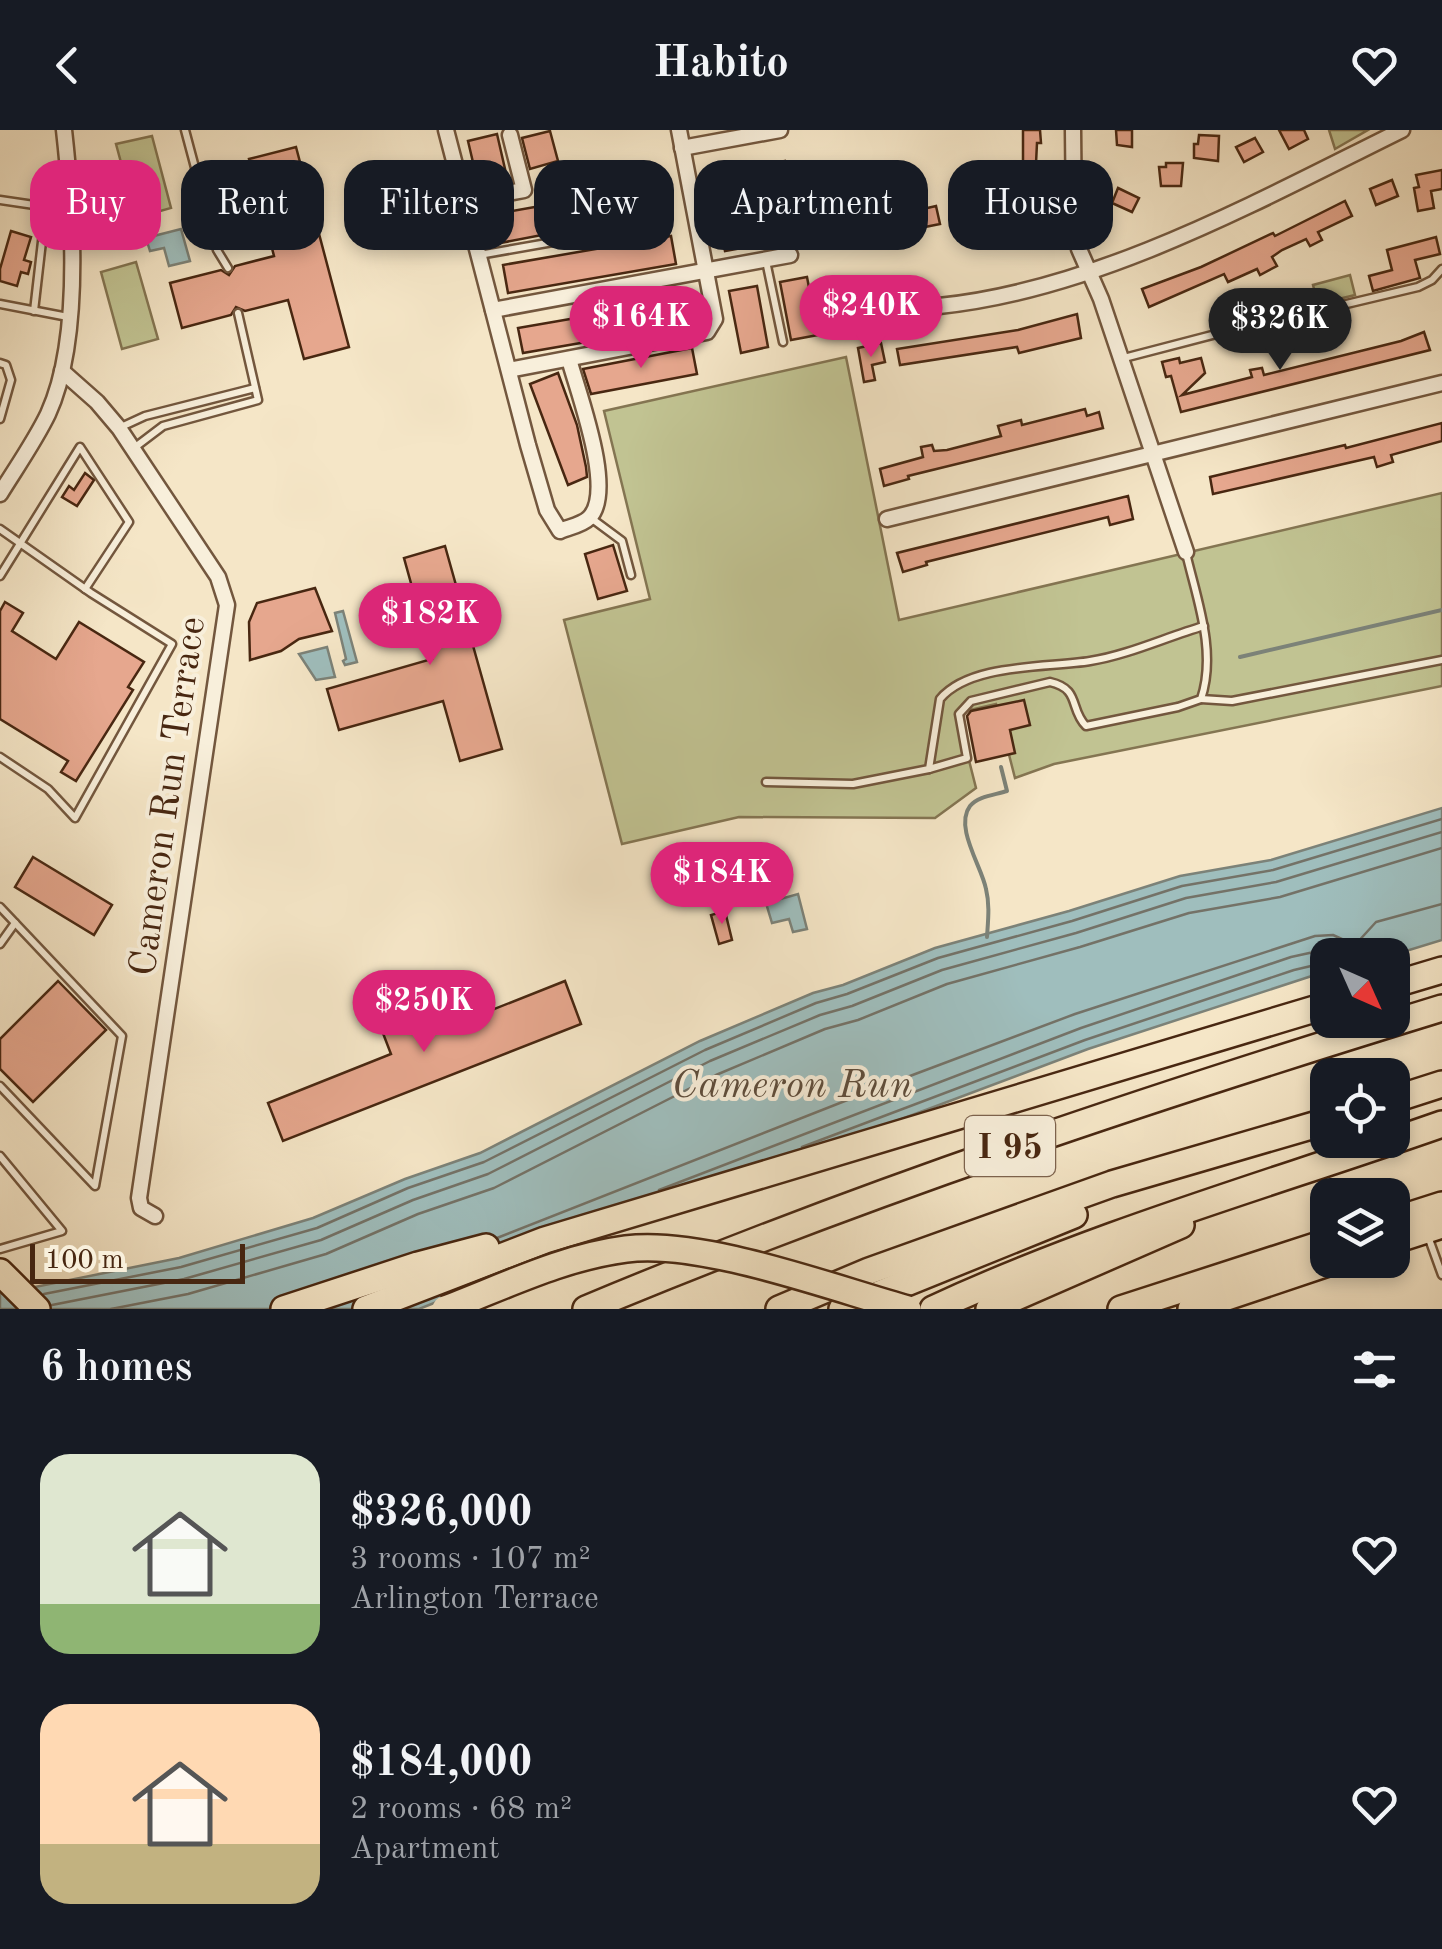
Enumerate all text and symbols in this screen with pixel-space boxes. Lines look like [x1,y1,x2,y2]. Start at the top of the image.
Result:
icon: back [40,38,95,93]
icon: heart [1347,38,1402,93]
text: Habito [653,42,789,87]
chip: Buy [30,160,161,250]
chip: Rent [181,160,324,250]
chip: Filters [344,160,514,250]
chip: New [534,160,674,250]
chip: Apartment [694,160,928,250]
chip: House [948,160,1113,250]
pin: $240K [801,275,941,360]
pin: $164K [571,286,711,371]
pin: $326K [1210,288,1350,373]
text: $240K [822,291,920,323]
text: $164K [592,302,690,334]
text: $326K [1231,304,1329,336]
pin: $182K [360,583,500,668]
text: $182K [381,599,479,631]
street label: Cameron Run Terrace [125,614,213,978]
pin: $184K [652,842,792,927]
text: $184K [673,858,771,890]
north arrow [1310,938,1410,1038]
map controls [1310,938,1410,1278]
pin: $250K [354,970,494,1055]
text: $250K [375,986,473,1018]
button: locate [1310,1058,1410,1158]
water label: Cameron Run [671,1067,913,1107]
road number: I 95 [965,1116,1055,1176]
button: layers [1310,1178,1410,1278]
scale bar [30,1239,245,1284]
text: 100 m [45,1247,124,1275]
icon: filters [1347,1342,1402,1397]
text: 6 homes [40,1348,192,1390]
text: $326,000 [350,1493,532,1535]
icon: home [120,1494,240,1614]
icon: heart [1347,1527,1402,1582]
text: 3 rooms · 107 m² [350,1544,591,1576]
text: Arlington Terrace [350,1584,599,1616]
text: $184,000 [350,1743,532,1785]
icon: home [120,1744,240,1864]
icon: heart [1347,1777,1402,1832]
text: 2 rooms · 68 m² [350,1794,572,1826]
text: Apartment [350,1834,500,1866]

